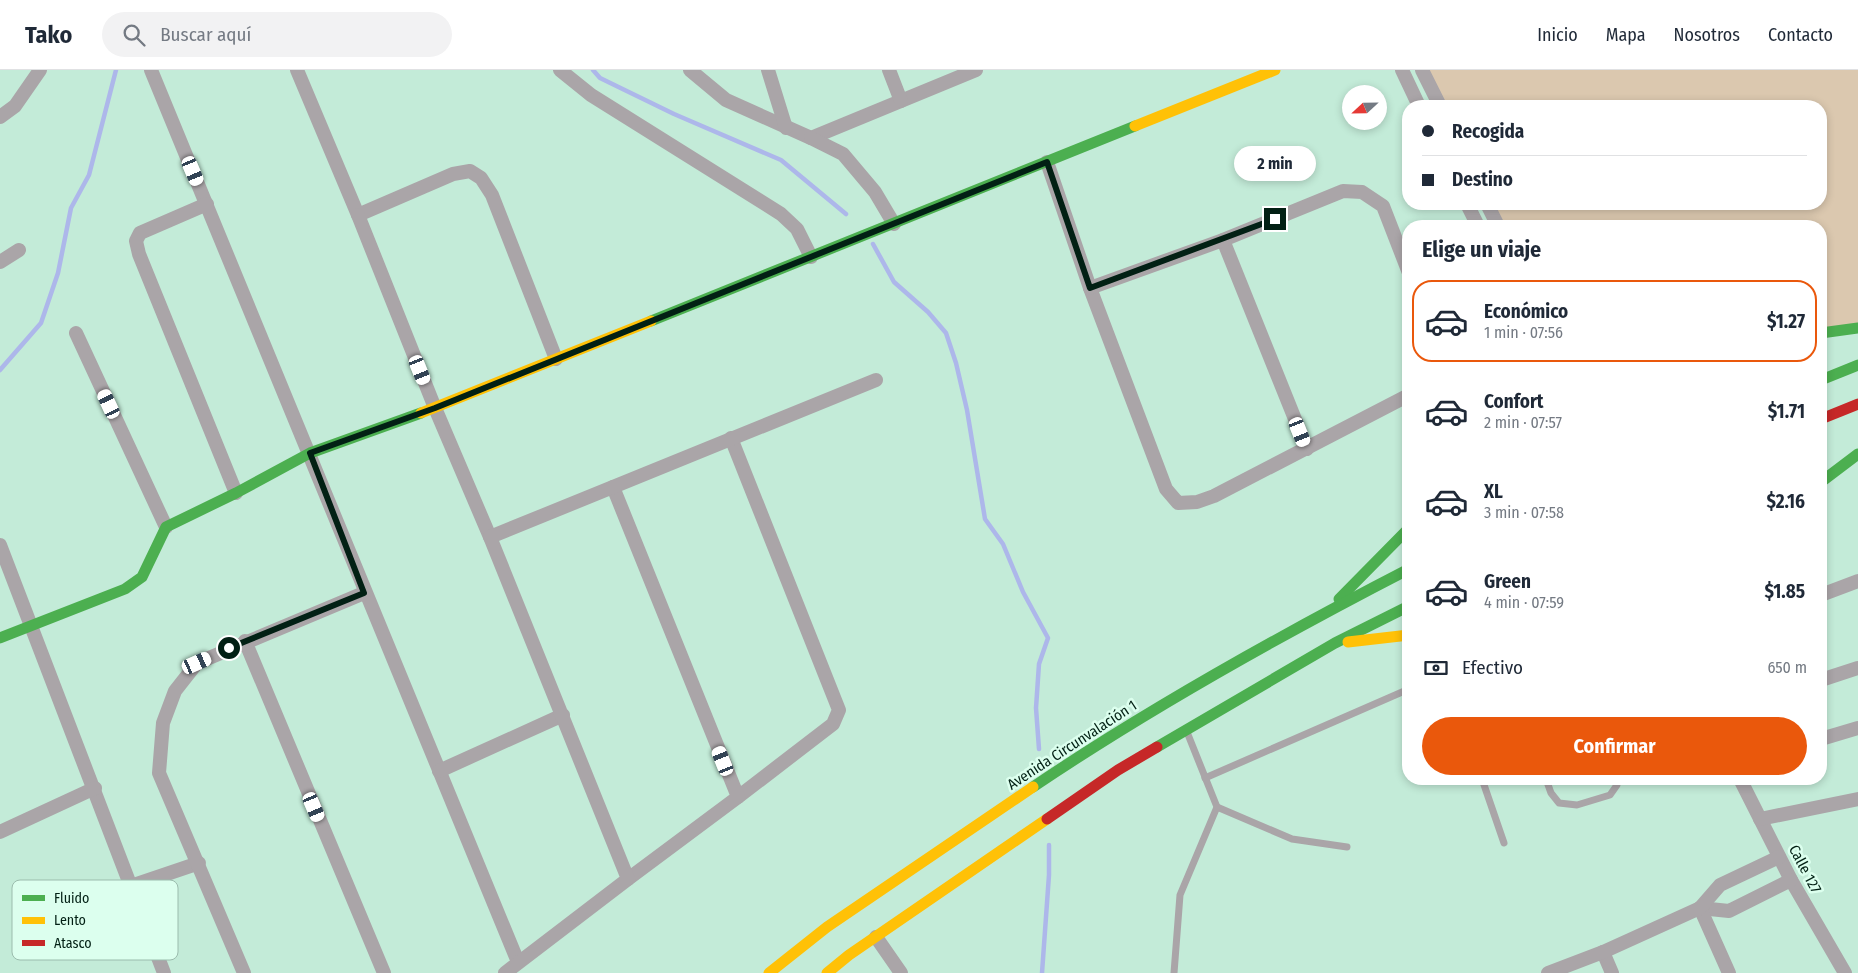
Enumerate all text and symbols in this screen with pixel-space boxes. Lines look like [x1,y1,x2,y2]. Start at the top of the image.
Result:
search box [102,12,452,57]
text: Tako [25,21,72,49]
icon: search [120,21,148,49]
text: Buscar aquí [160,23,251,46]
text: Inicio [1537,24,1578,46]
text: Mapa [1606,24,1646,46]
text: Nosotros [1674,24,1740,46]
text: Contacto [1768,24,1833,46]
north arrow [1342,85,1388,130]
map controls [1342,85,1387,130]
text: Recogida [1452,120,1524,143]
callout: 2 min [1234,146,1316,182]
car [180,154,205,188]
text: 2 min [1257,154,1293,173]
text: Destino [1452,168,1513,191]
route end [1264,208,1286,230]
text: Elige un viaje [1422,236,1541,263]
icon: car [1424,299,1469,344]
text: Económico [1484,300,1568,323]
text: $1.27 [1767,310,1805,333]
text: 1 min · 07:56 [1484,323,1563,342]
car [407,353,432,387]
car [95,387,122,421]
icon: car [1424,389,1469,434]
text: Confort [1484,390,1544,413]
text: $1.71 [1768,400,1805,423]
text: 2 min · 07:57 [1484,413,1562,432]
car [1287,415,1312,449]
icon: car [1424,479,1469,524]
text: XL [1484,480,1503,503]
text: $2.16 [1767,490,1805,513]
text: 3 min · 07:58 [1484,503,1564,522]
icon: car [1424,569,1469,614]
text: Green [1484,570,1531,593]
text: $1.85 [1764,580,1805,603]
text: 4 min · 07:59 [1484,593,1564,612]
route start [218,637,240,659]
car [180,650,213,676]
icon: cash [1422,654,1450,682]
text: Efectivo [1462,656,1523,679]
text: 650 m [1767,658,1807,677]
street label: Avenida Circunvalación 1 [1004,696,1140,794]
button: Confirmar [1422,717,1807,775]
car [710,744,735,778]
car [301,790,326,824]
street label: Calle 127 [1785,842,1825,896]
legend [12,880,178,960]
text: Fluido [54,890,89,907]
text: Lento [54,912,86,929]
text: Atasco [54,935,92,952]

